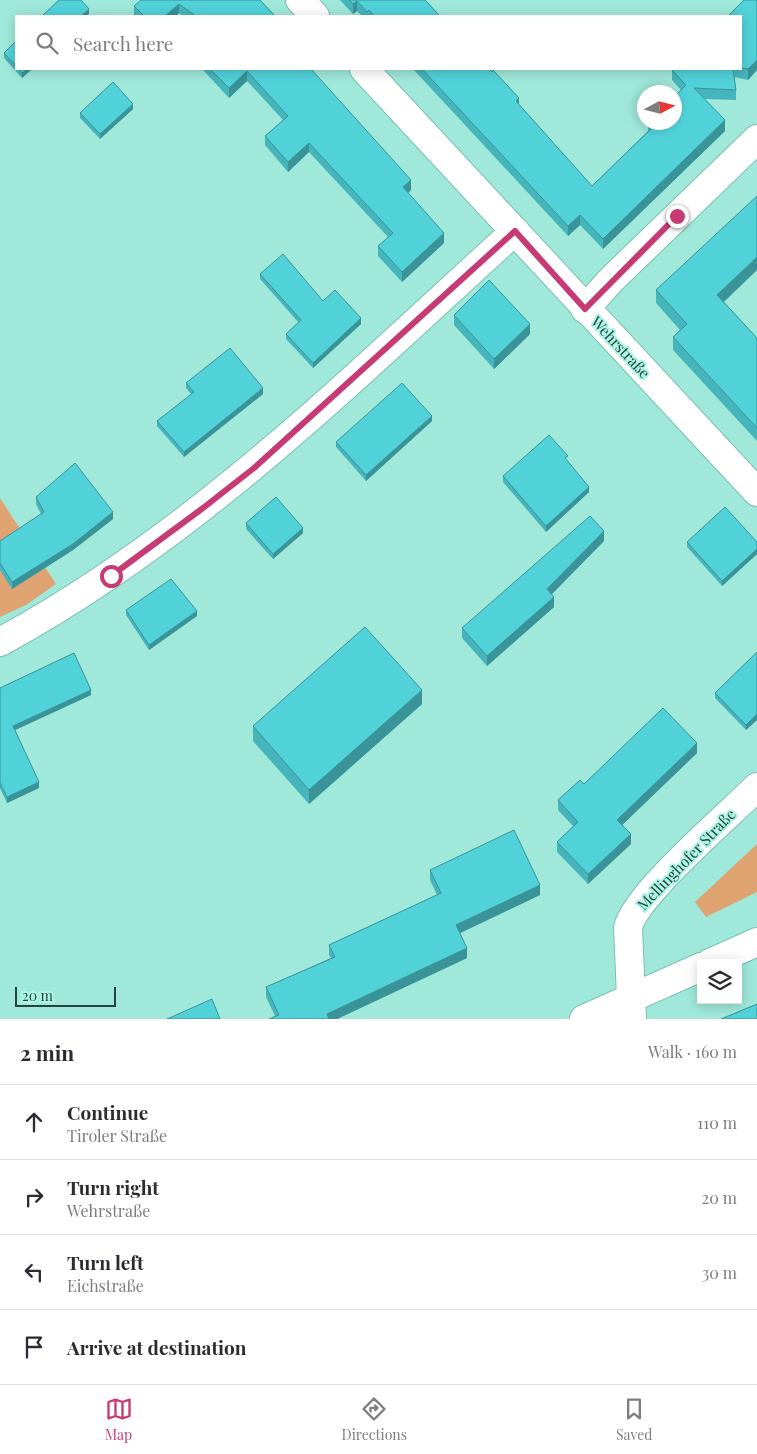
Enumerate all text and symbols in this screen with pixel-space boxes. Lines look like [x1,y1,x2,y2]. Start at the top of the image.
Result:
search box [15,15,742,70]
icon: search [33,29,61,57]
text: Search here [73,30,173,56]
north arrow [637,85,682,130]
route end [666,205,689,228]
street label: Wehrstraße [586,311,655,382]
route start [100,565,123,588]
street label: Mellinghofer Straße [632,804,740,914]
map controls [697,959,742,1004]
button: layers [697,959,742,1004]
scale bar [15,984,116,1007]
text: 20 m [22,986,53,1005]
text: 2 min [20,1038,74,1066]
text: Walk · 160 m [648,1041,737,1062]
text: Continue [67,1099,148,1125]
icon: ahead [20,1108,48,1136]
text: 110 m [697,1112,737,1133]
text: Tiroler Straße [67,1125,167,1146]
text: Turn right [67,1174,159,1200]
icon: right [20,1183,48,1211]
text: 20 m [702,1187,737,1208]
text: Wehrstraße [67,1200,150,1221]
text: Turn left [67,1249,144,1275]
icon: left [20,1258,48,1286]
text: 30 m [702,1262,737,1283]
text: Eichstraße [67,1275,144,1296]
icon: arrive [20,1333,48,1361]
text: Arrive at destination [67,1334,247,1360]
tab: Map [105,1395,133,1444]
tab: Directions [342,1395,407,1444]
tab: Saved [616,1395,652,1444]

